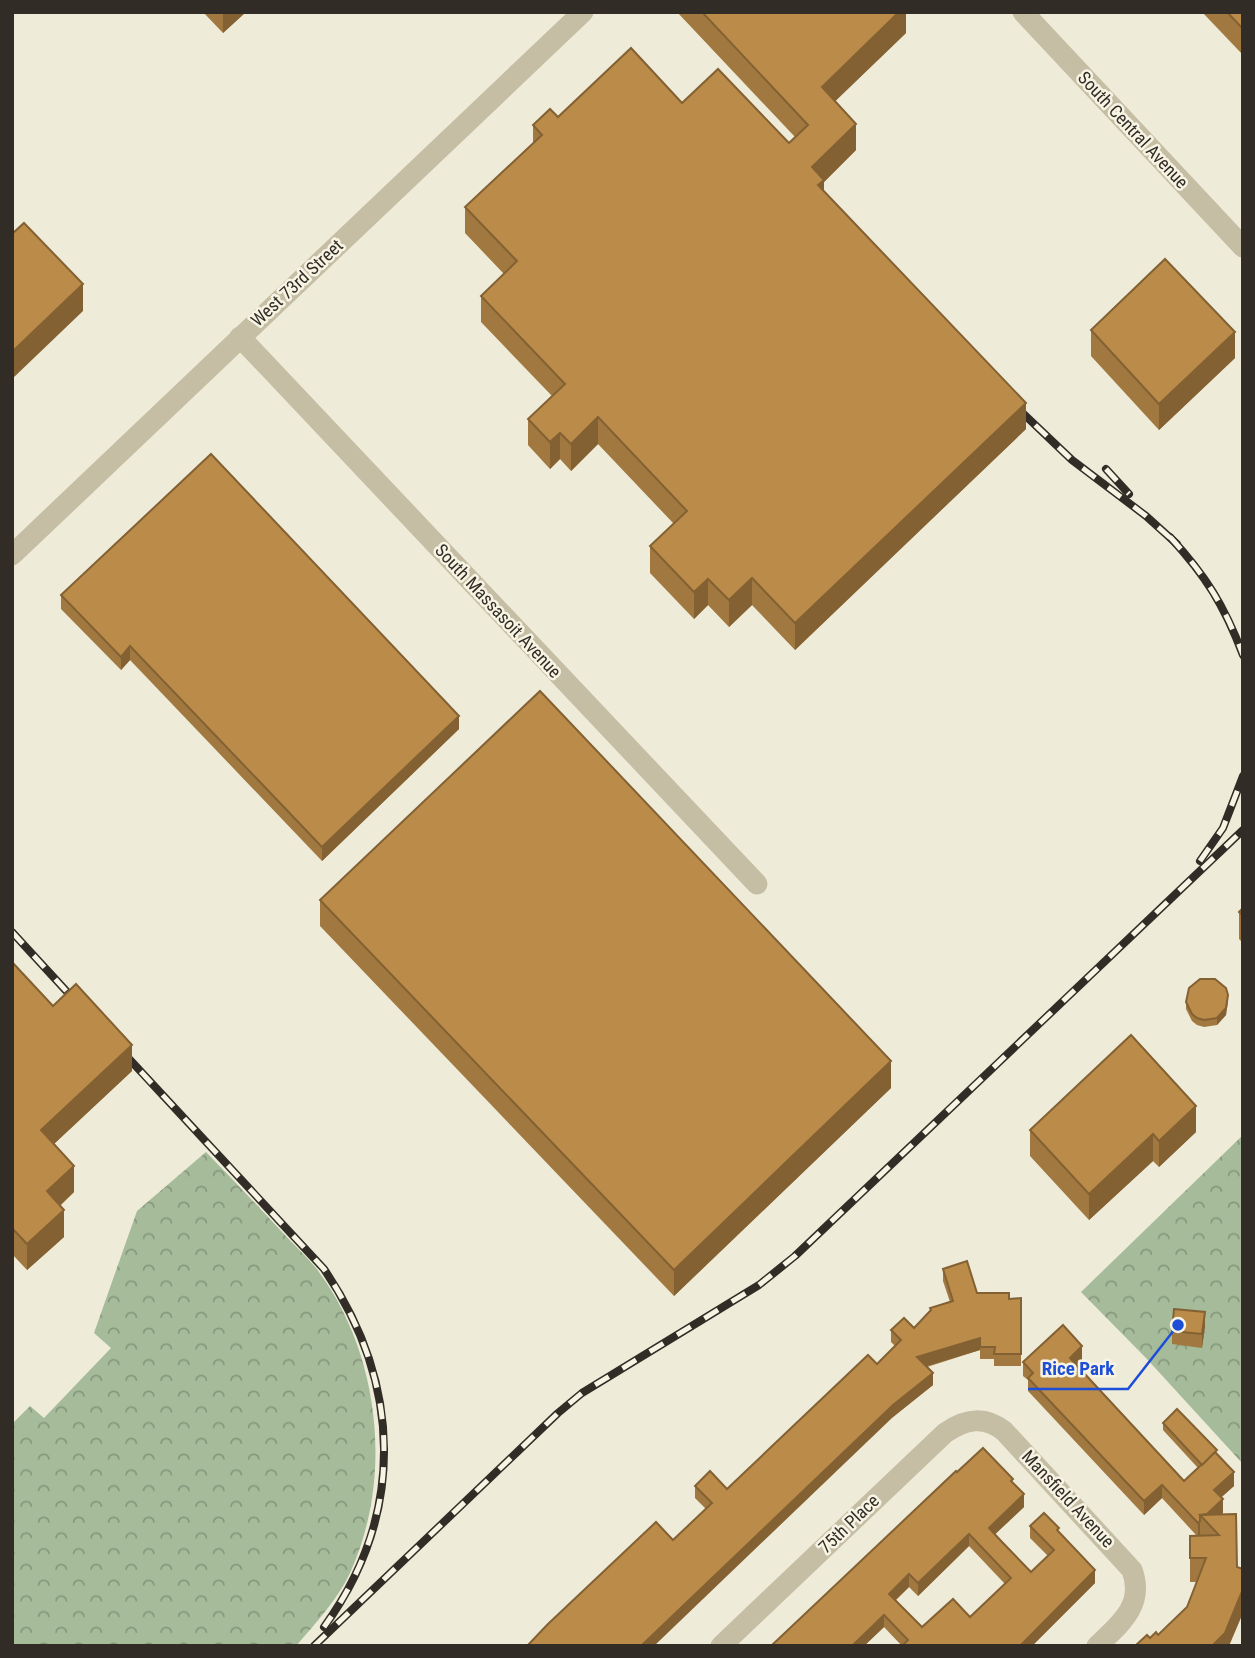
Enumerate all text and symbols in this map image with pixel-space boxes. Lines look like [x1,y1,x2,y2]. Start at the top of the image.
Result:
street label: South Central Avenue [1074,67,1193,192]
street label: West 73rd Street [246,235,347,331]
street label: South Massasoit Avenue [431,539,566,682]
callout: Rice Park [1028,1349,1128,1389]
text: Rice Park [1042,1357,1115,1380]
street label: Mansfield Avenue [1018,1446,1119,1552]
street label: 75th Place [814,1490,883,1557]

